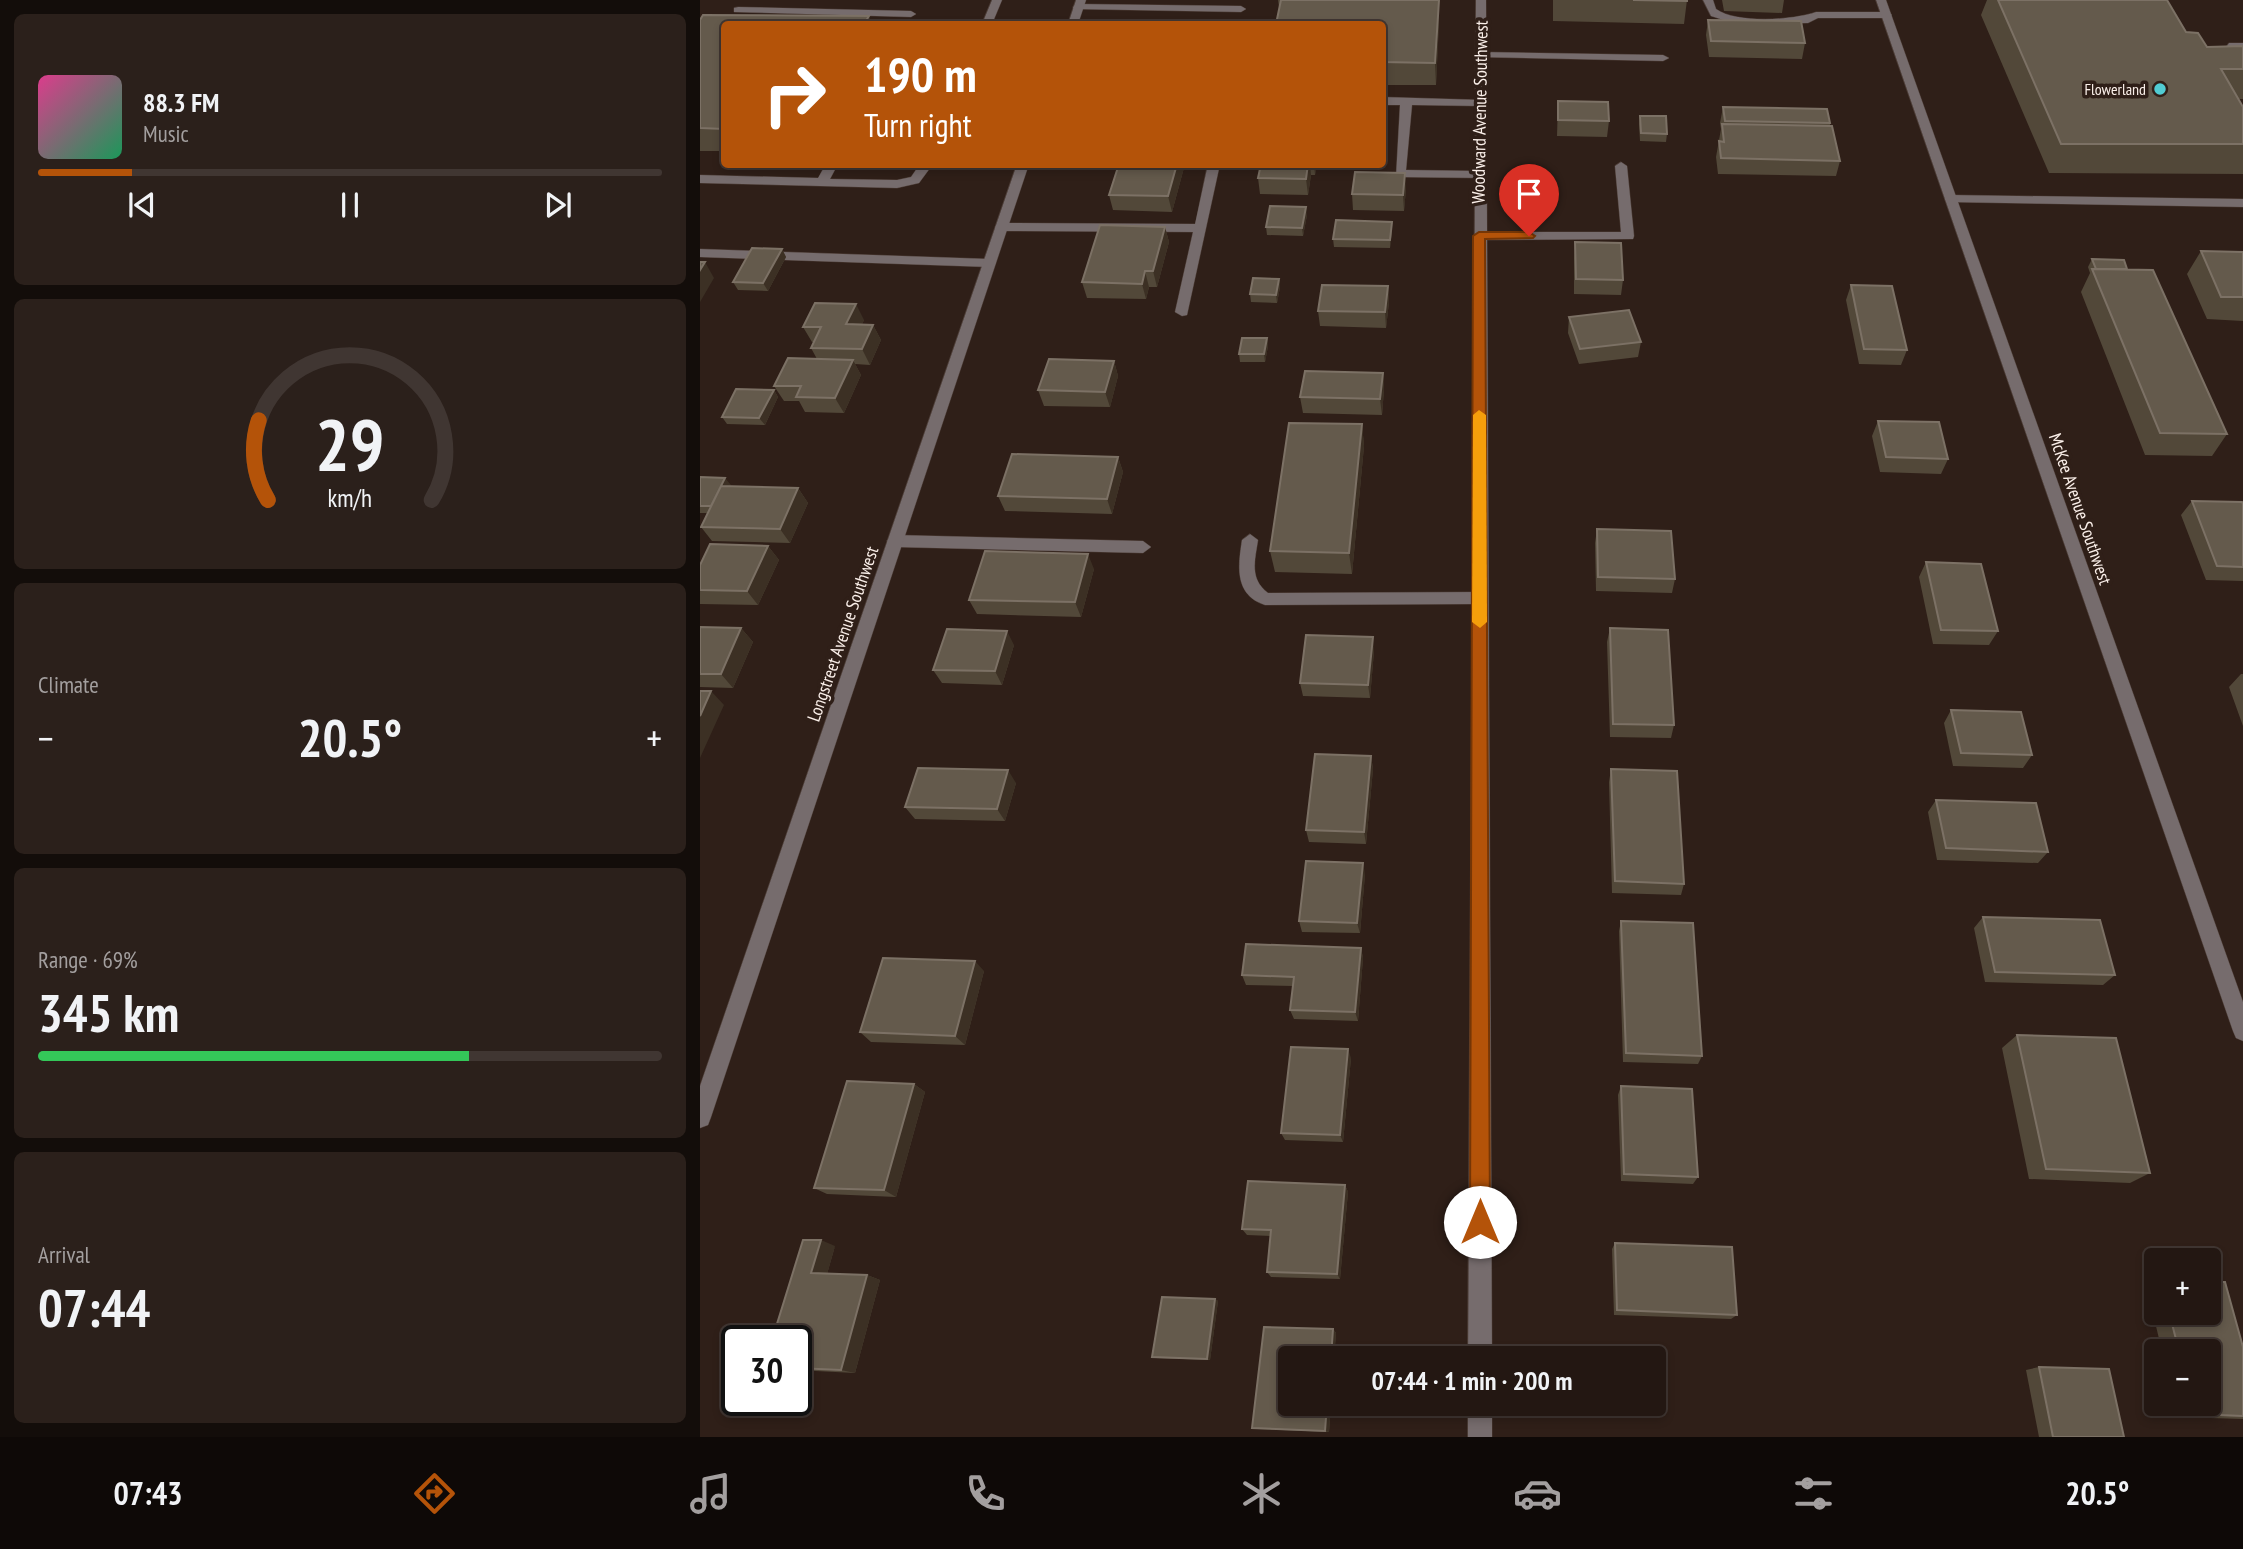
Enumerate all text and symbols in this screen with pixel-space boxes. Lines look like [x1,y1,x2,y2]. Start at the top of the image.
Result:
street label: Woodward Avenue Southwest [1466,20,1493,204]
text: 190 m [864,42,977,106]
icon: right [749,49,840,140]
place label: Flowerland [2085,79,2146,99]
marker: Flowerland [2152,81,2168,97]
text: 88.3 FM [143,86,219,119]
text: Turn right [864,104,972,146]
text: Music [143,119,189,148]
pin [1499,164,1559,236]
icon: arrive [1510,175,1548,213]
icon: previous [123,186,161,224]
icon: pause [331,186,369,224]
icon: next [539,186,577,224]
text: 29 [315,396,385,490]
street label: McKee Avenue Southwest [2044,430,2117,588]
text: km/h [328,482,372,514]
street label: Longstreet Avenue Southwest [802,543,883,724]
text: Climate [38,670,99,699]
text: 20.5° [298,704,402,771]
text: − [38,713,54,762]
text: + [646,713,662,762]
text: Range · 69% [38,945,138,974]
text: 345 km [38,979,179,1046]
position arrow [1443,1185,1517,1259]
text: Arrival [38,1240,90,1269]
map controls [2144,1248,2221,1416]
button: + [2144,1248,2221,1325]
text: 07:44 [38,1274,150,1341]
speed limit sign: 30 [721,1325,812,1416]
button: − [2144,1339,2221,1416]
text: 07:44 · 1 min · 200 m [1372,1364,1572,1397]
icon: directions [410,1469,459,1518]
icon: music [686,1469,735,1518]
icon: phone [961,1469,1010,1518]
icon: climate [1237,1469,1286,1518]
icon: car [1513,1469,1562,1518]
icon: filters [1789,1469,1838,1518]
text: 07:43 [113,1472,183,1514]
text: 20.5° [2065,1472,2129,1514]

